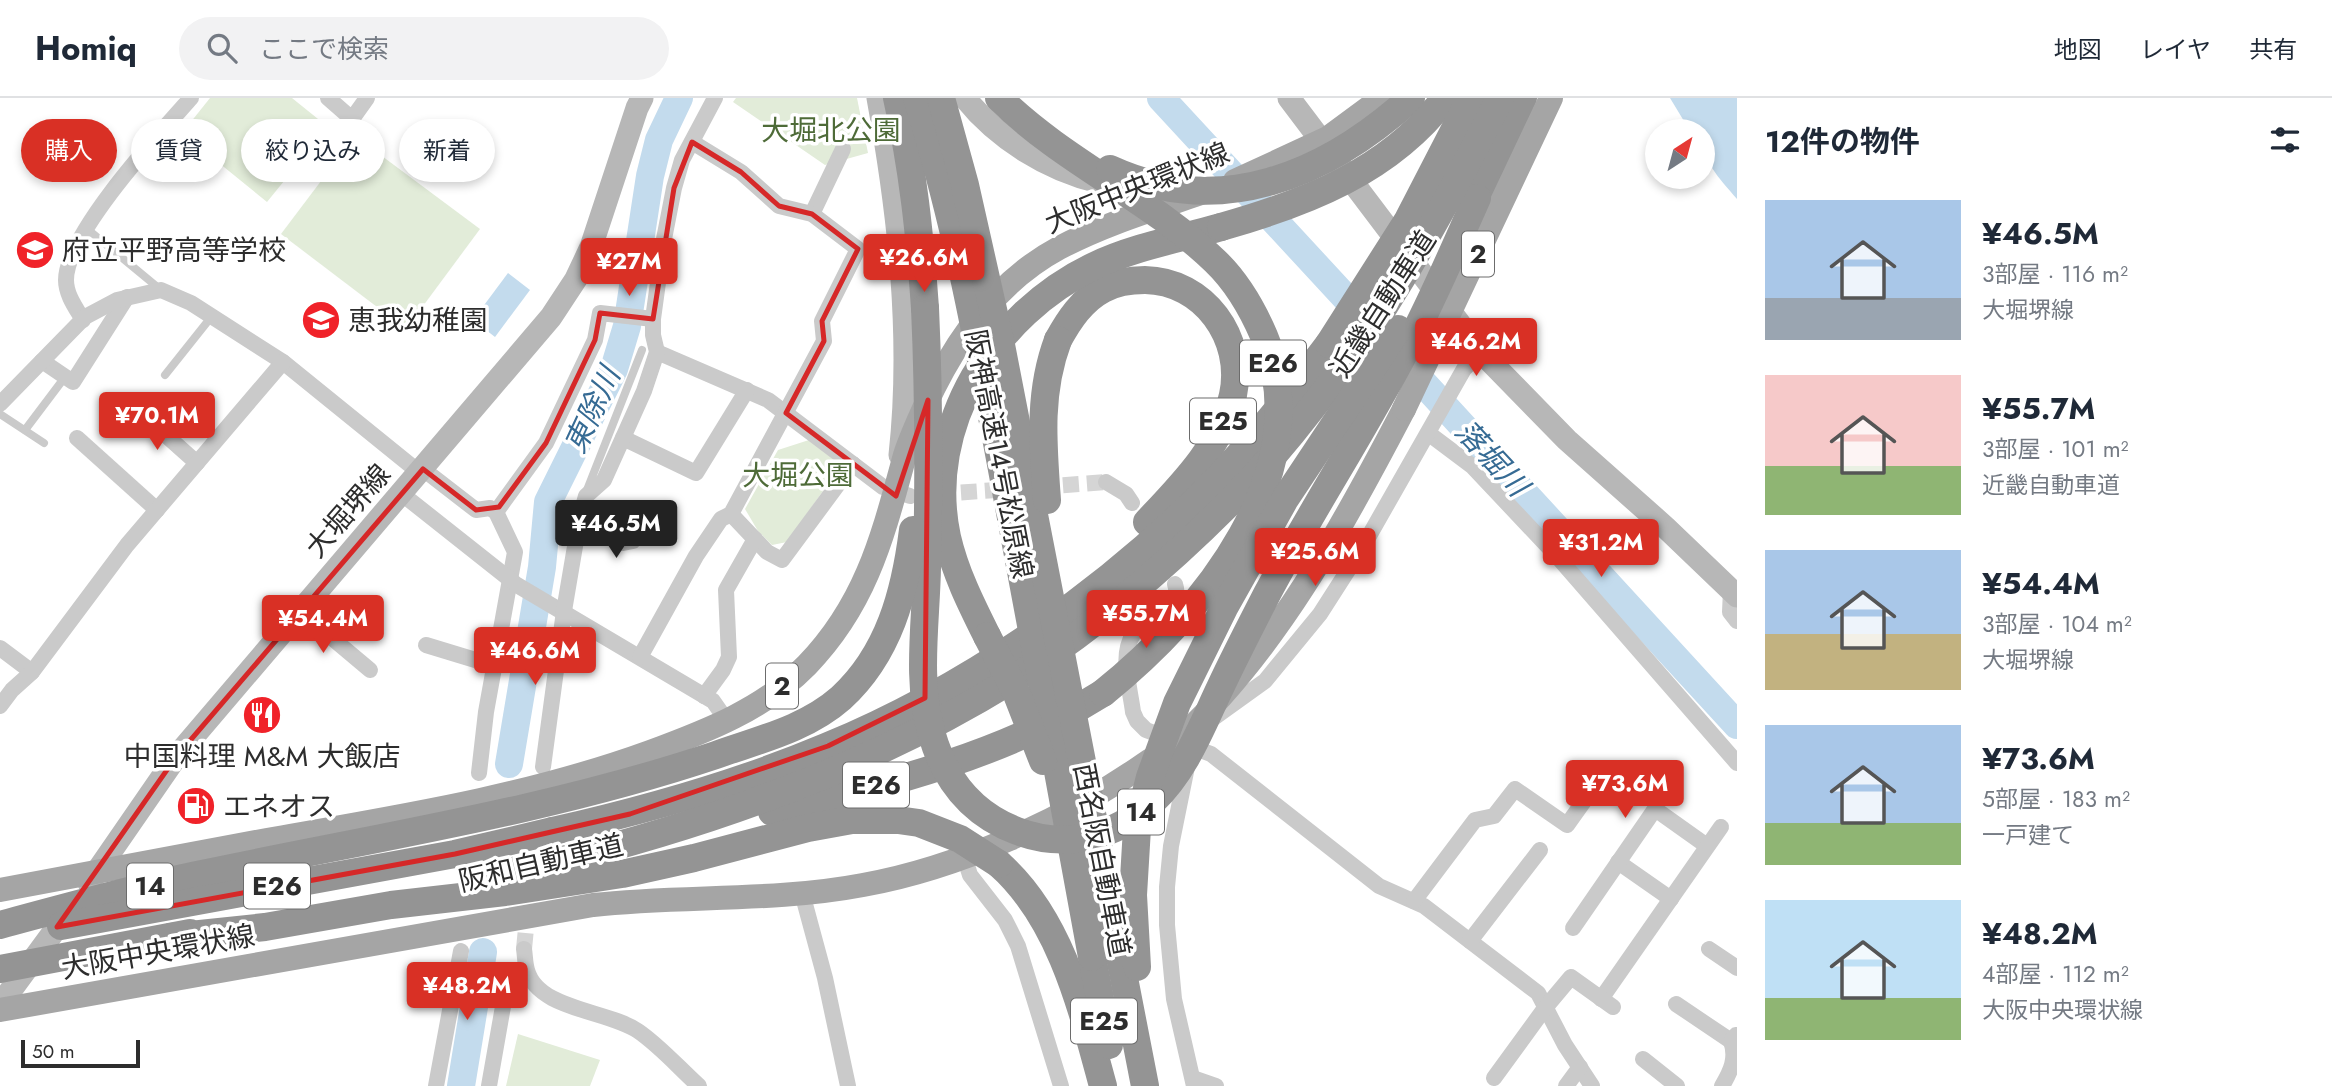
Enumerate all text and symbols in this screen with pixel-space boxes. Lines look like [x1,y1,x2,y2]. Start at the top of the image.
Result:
search box [179,17,669,80]
text: Homiq [35,25,137,72]
icon: search [203,29,241,67]
text: ここで検索 [259,30,389,68]
text: 地図 [2054,32,2102,67]
text: レイヤ [2140,32,2211,67]
text: 共有 [2249,32,2297,67]
park label: 大堀北公園 [761,110,901,151]
chip: 購入 [21,119,117,182]
chip: 賃貸 [131,119,227,182]
chip: 絞り込み [241,119,385,182]
chip: 新着 [399,119,495,182]
north arrow [1645,119,1715,189]
map controls [1645,119,1715,189]
text: 12件の物件 [1765,120,1920,163]
icon: filters [2266,121,2304,159]
street label: 大阪中央環状線 [1038,132,1236,244]
text: ¥46.5M [1982,212,2099,255]
street label: 近畿自動車道 [1320,222,1446,386]
icon: home [1821,228,1905,312]
school or university icon: 府立平野高等学校 [14,229,56,271]
place label: 府立平野高等学校 [62,230,286,271]
road number: 2 [1462,232,1494,276]
pin: ¥26.6M [867,234,981,294]
pin: ¥27M [588,238,670,298]
text: ¥26.6M [879,240,969,274]
text: ¥27M [597,244,661,278]
text: 3部屋 · 116 m² [1982,257,2128,291]
text: 大堀堺線 [1982,293,2074,327]
school or university icon: 恵我幼稚園 [300,299,342,341]
place label: 恵我幼稚園 [348,300,488,341]
pin: ¥46.2M [1419,318,1533,378]
text: ¥46.2M [1431,324,1521,358]
street label: 阪神高速14号松原線 [955,326,1043,582]
road number: E26 [1240,340,1306,386]
water label: 東除川 [553,357,632,460]
text: ¥55.7M [1982,387,2095,430]
pin: ¥70.1M [100,392,214,452]
text: ¥70.1M [115,398,199,432]
road number: E25 [1190,398,1256,444]
icon: home [1821,403,1905,487]
water label: 落堀川 [1446,410,1540,508]
text: 3部屋 · 101 m² [1982,432,2129,466]
street label: 大堀堺線 [296,455,400,567]
park label: 大堀公園 [742,455,854,496]
text: 近畿自動車道 [1982,468,2120,502]
pin: ¥46.5M [559,500,673,560]
text: ¥46.5M [571,506,661,540]
pin: ¥31.2M [1544,519,1658,579]
text: ¥31.2M [1559,525,1643,559]
pin: ¥25.6M [1258,528,1372,588]
text: ¥25.6M [1271,534,1359,568]
text: ¥54.4M [1982,562,2100,605]
icon: home [1821,578,1905,662]
pin: ¥55.7M [1089,590,1203,650]
pin: ¥54.4M [266,596,380,655]
text: ¥55.7M [1103,596,1189,630]
text: ¥54.4M [278,601,368,635]
text: 3部屋 · 104 m² [1982,607,2132,641]
pin: ¥46.6M [478,628,592,687]
text: ¥46.6M [490,633,580,667]
text: 大堀堺線 [1982,643,2074,677]
road number: 2 [766,664,798,708]
restaurant icon: 中国料理 M&M 大飯店 [241,694,283,736]
place label: 中国料理 M&M 大飯店 [123,736,401,777]
text: ¥73.6M [1982,737,2095,780]
icon: home [1821,753,1905,837]
street label: 西名阪自動車道 [1063,760,1141,960]
pin: ¥73.6M [1568,760,1682,820]
road number: E26 [843,762,909,807]
text: ¥73.6M [1582,766,1668,800]
text: 5部屋 · 183 m² [1982,782,2130,816]
fuel station icon: エネオス [175,785,217,827]
place label: エネオス [223,786,335,827]
road number: 14 [1118,790,1164,834]
text: 一戸建て [1982,818,2074,852]
street label: 阪和自動車道 [455,824,627,902]
road number: 14 [127,864,173,908]
road number: E26 [244,864,310,908]
text: ¥48.2M [1982,912,2097,955]
street label: 大阪中央環状線 [58,915,258,989]
icon: home [1821,928,1905,1012]
text: 4部屋 · 112 m² [1982,957,2129,991]
pin: ¥48.2M [410,962,524,1022]
text: ¥48.2M [423,968,511,1002]
text: 大阪中央環状線 [1982,993,2143,1027]
road number: E25 [1071,998,1137,1044]
scale bar [21,1037,140,1069]
text: 50 m [32,1038,75,1065]

